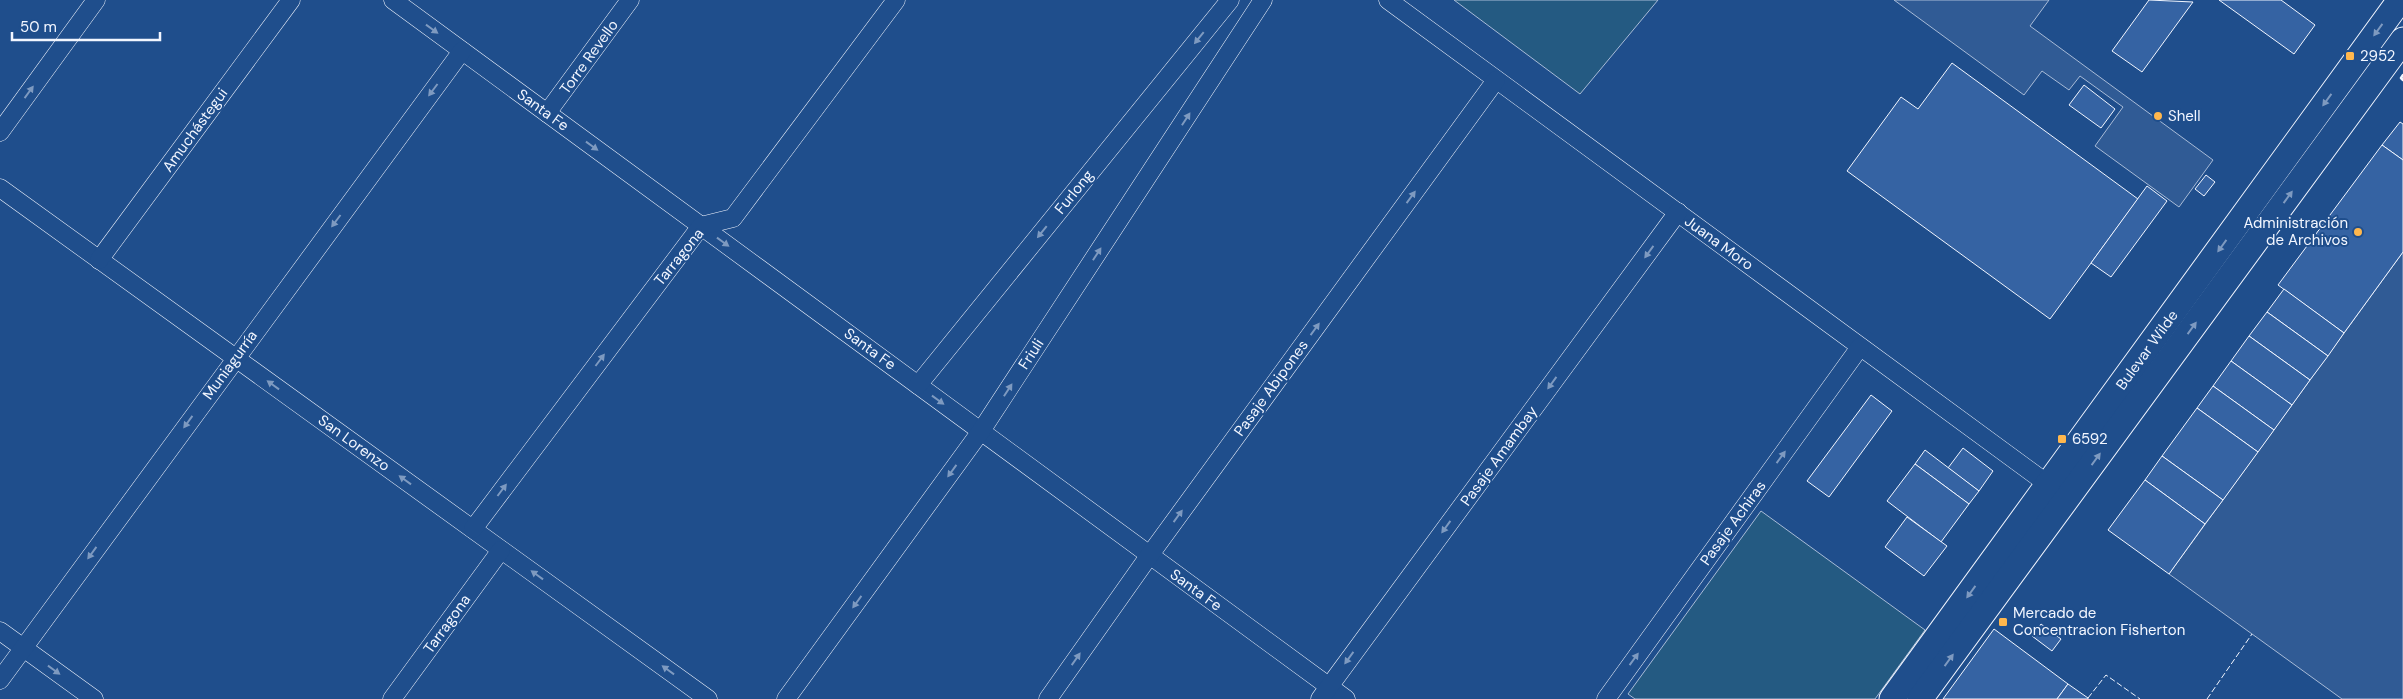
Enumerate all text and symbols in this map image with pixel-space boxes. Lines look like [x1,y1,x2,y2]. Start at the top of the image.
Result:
scale bar [12,10,160,42]
street label: Torre Revello [555,16,623,98]
text: 50 m [20,17,57,37]
one-way arrow [2373,23,2383,37]
one-way arrow [425,24,439,34]
one-way arrow [1194,31,1205,44]
place label: 2952 [2360,46,2395,66]
marker: 2952 [2344,50,2356,62]
one-way arrow [428,83,438,97]
street label: Amuchástegui [158,84,232,176]
street label: Santa Fe [513,84,573,136]
one-way arrow [24,86,34,99]
one-way arrow [2322,93,2332,107]
place label: Shell [2168,106,2201,126]
marker: Shell [2152,110,2164,122]
one-way arrow [1181,112,1191,125]
one-way arrow [585,140,598,151]
street label: Furlong [1050,166,1098,218]
one-way arrow [2283,190,2293,204]
one-way arrow [1405,191,1416,204]
street label: Juana Moro [1680,211,1758,275]
place label: Administración de Archivos [2243,213,2348,250]
one-way arrow [331,214,342,227]
street label: Tarragona [650,224,708,290]
one-way arrow [1036,225,1047,238]
marker: Administración de Archivos [2352,226,2364,238]
one-way arrow [716,236,729,247]
one-way arrow [2217,239,2227,253]
one-way arrow [1644,245,1654,259]
one-way arrow [1092,248,1102,261]
street label: Bulevar Wilde [2111,306,2183,394]
one-way arrow [2187,321,2197,335]
one-way arrow [1310,322,1320,335]
street label: Santa Fe [840,323,900,375]
street label: Muniagurría [198,326,262,404]
street label: Friuli [1014,335,1048,373]
street label: Pasaje Abipones [1229,336,1313,440]
one-way arrow [594,354,605,367]
one-way arrow [1548,376,1558,389]
one-way arrow [266,380,280,390]
one-way arrow [1003,384,1013,397]
one-way arrow [931,395,945,405]
street label: Pasaje Amambay [1456,402,1542,510]
street label: San Lorenzo [314,410,394,476]
one-way arrow [183,415,193,429]
place label: 6592 [2072,429,2108,449]
marker: 6592 [2056,433,2068,445]
one-way arrow [1775,451,1786,464]
one-way arrow [2091,452,2101,466]
one-way arrow [947,464,957,478]
one-way arrow [398,475,412,485]
street label: Pasaje Achiras [1696,477,1770,569]
one-way arrow [497,483,507,497]
one-way arrow [1173,509,1183,523]
one-way arrow [1441,521,1451,534]
one-way arrow [87,546,98,559]
street label: Santa Fe [1166,564,1226,616]
one-way arrow [530,570,543,580]
one-way arrow [1966,585,1976,599]
street label: Tarragona [419,590,475,658]
one-way arrow [851,595,862,608]
place label: Mercado de Concentracion Fisherton [2013,603,2185,640]
marker: Mercado de Concentracion Fisherton [1997,616,2009,628]
one-way arrow [1344,651,1354,665]
one-way arrow [1071,652,1081,666]
one-way arrow [1629,653,1639,666]
one-way arrow [1944,653,1954,667]
one-way arrow [47,665,61,675]
one-way arrow [662,665,675,676]

